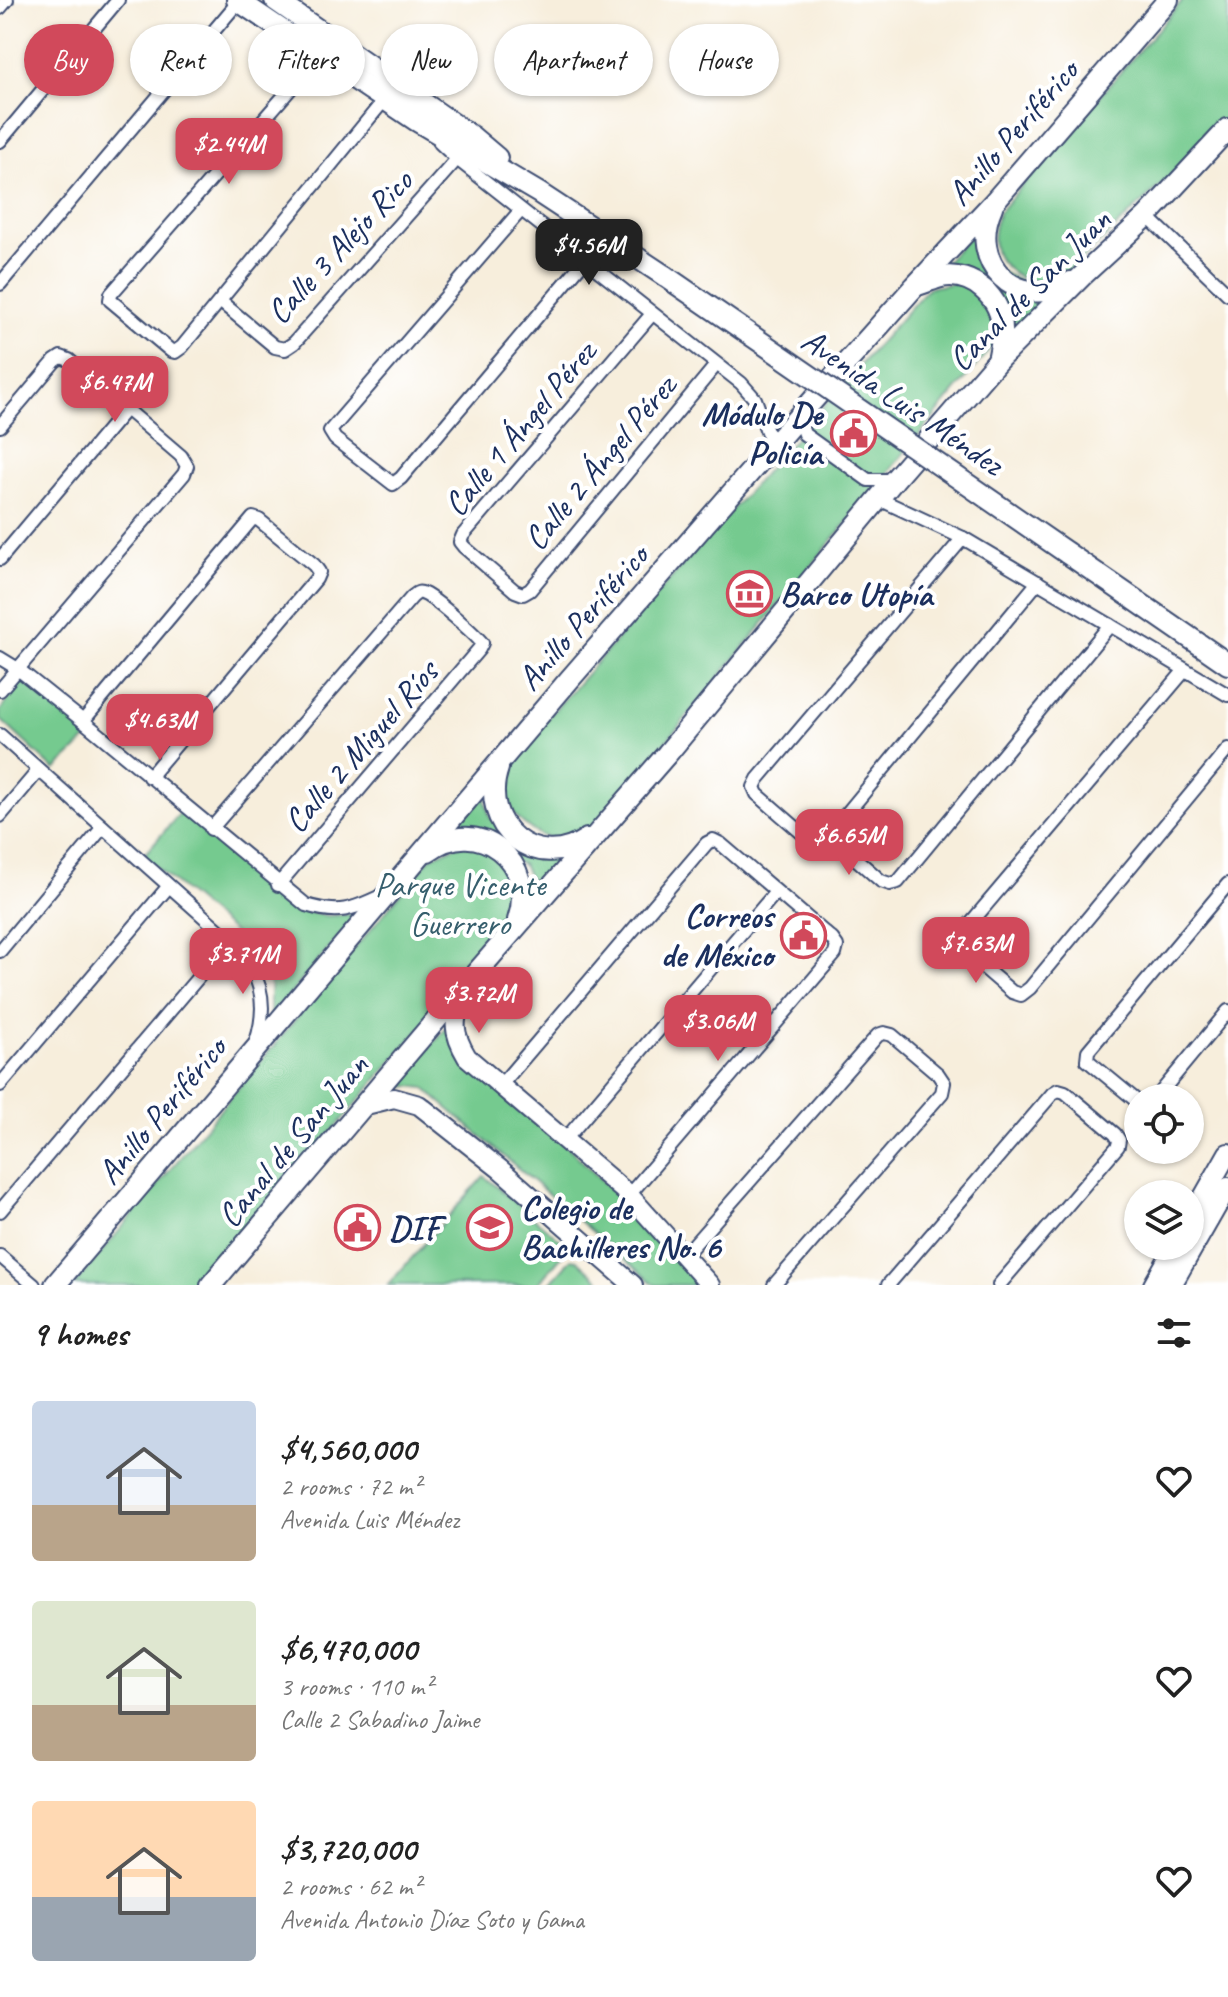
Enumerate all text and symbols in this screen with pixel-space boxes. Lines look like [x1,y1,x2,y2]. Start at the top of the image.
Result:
chip: Buy [24,24,114,96]
chip: Rent [130,24,232,96]
chip: Filters [248,24,365,96]
chip: New [381,24,478,96]
chip: Apartment [494,24,653,96]
chip: House [669,24,779,96]
street label: Anillo Periférico [937,48,1090,214]
pin: $2.44M [164,118,294,186]
text: $2.44M [194,127,264,160]
street label: Calle 3 Alejo Rico [257,159,423,333]
street label: Canal de San Juan [939,198,1120,380]
pin: $4.56M [524,219,654,287]
text: $4.56M [553,228,625,261]
street label: Avenida Luis Méndez [794,318,1014,486]
street label: Calle 1 Ángel Pérez [434,329,607,525]
pin: $6.47M [50,356,180,424]
street label: Calle 2 Ángel Pérez [514,363,687,559]
text: $6.47M [79,365,151,398]
place label: Módulo De Policía [701,392,825,474]
public building icon: Módulo De Policía [829,409,877,457]
street label: Anillo Periférico [507,533,660,699]
museum icon: Barco Utopía [725,569,773,617]
place label: Barco Utopía [780,572,935,615]
street label: Calle 2 Miguel Ríos [274,649,449,841]
pin: $4.63M [95,694,225,762]
text: $4.63M [124,703,196,736]
pin: $6.65M [784,809,914,877]
text: $6.65M [813,818,885,851]
park label: Parque Vicente Guerrero [375,863,547,945]
place label: Correos de México [661,894,777,976]
public building icon: Correos de México [780,911,828,959]
pin: $7.63M [911,917,1041,985]
text: $7.63M [940,926,1012,959]
pin: $3.71M [178,928,308,996]
text: $3.71M [208,937,278,970]
pin: $3.72M [414,967,544,1035]
text: $3.72M [444,976,514,1009]
pin: $3.06M [653,995,783,1063]
text: $3.06M [682,1004,754,1037]
street label: Anillo Periférico [87,1025,238,1193]
street label: Canal de San Juan [207,1044,378,1236]
map controls [1124,1084,1204,1260]
button: locate [1124,1084,1204,1164]
button: layers [1124,1180,1204,1260]
place label: Colegio de Bachilleres No. 6 [521,1186,722,1268]
public building icon: DIF [334,1203,382,1251]
school or university icon: Colegio de Bachilleres No. 6 [466,1203,514,1251]
place label: DIF [389,1206,448,1249]
icon: filters [1152,1311,1196,1355]
text: 9 homes [32,1312,128,1355]
text: $4,560,000 [280,1427,416,1470]
icon: home [96,1433,192,1529]
icon: heart [1152,1459,1196,1503]
text: 2 rooms · 72 m² [280,1470,421,1503]
text: Avenida Luis Méndez [280,1503,459,1536]
text: $6,470,000 [280,1627,416,1670]
icon: home [96,1633,192,1729]
icon: heart [1152,1659,1196,1703]
text: 3 rooms · 110 m² [280,1670,432,1703]
text: Calle 2 Sabadino Jaime [280,1703,479,1736]
text: $3,720,000 [280,1827,416,1870]
icon: home [96,1833,192,1929]
icon: heart [1152,1859,1196,1903]
text: 2 rooms · 62 m² [280,1870,421,1903]
text: Avenida Antonio Díaz Soto y Gama [280,1903,584,1936]

